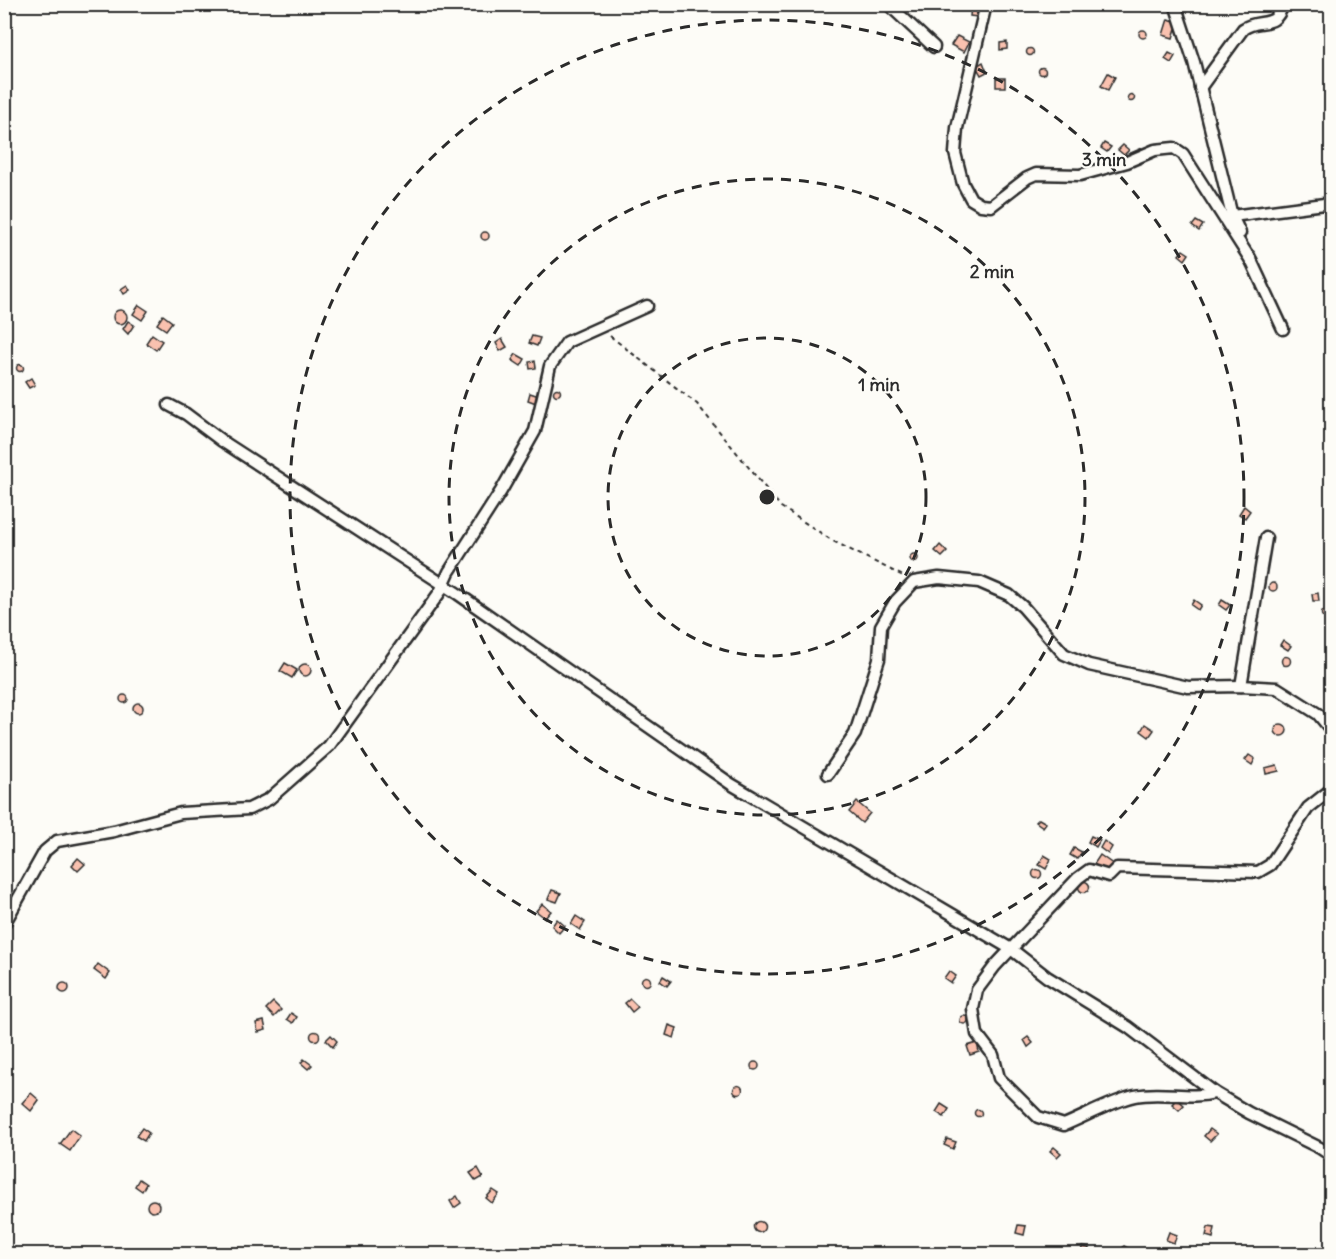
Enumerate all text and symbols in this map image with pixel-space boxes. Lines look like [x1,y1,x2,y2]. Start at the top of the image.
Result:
text: 3 min [1082,148,1127,171]
text: 2 min [970,260,1015,283]
text: 1 min [858,373,900,396]
centre of rings [757,487,777,507]

